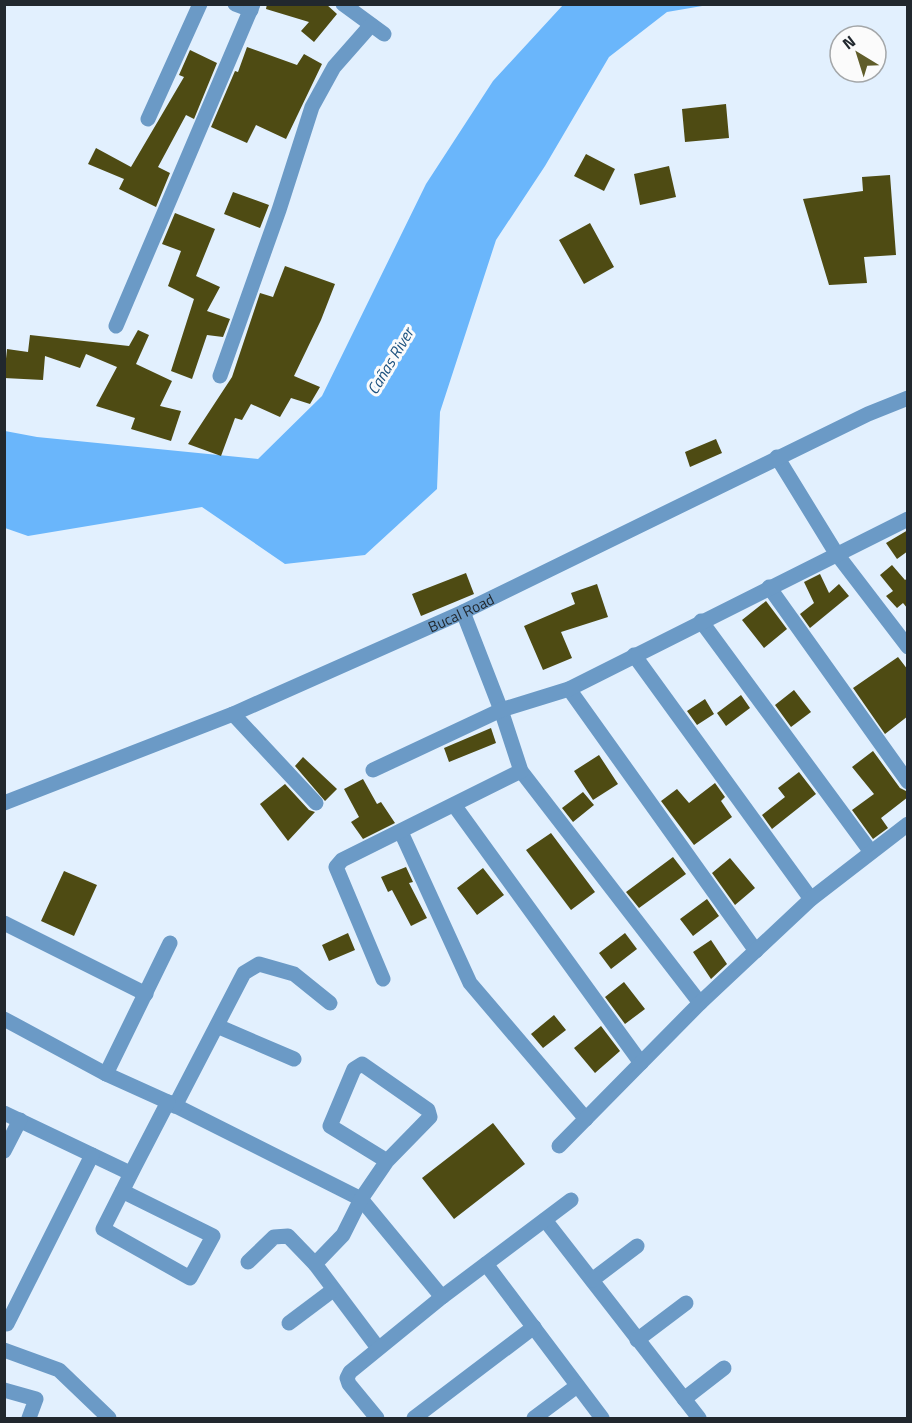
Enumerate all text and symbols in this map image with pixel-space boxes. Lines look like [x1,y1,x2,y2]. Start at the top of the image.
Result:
north arrow [828,24,888,84]
text: N [837,29,861,55]
water label: Cañas River [361,321,420,399]
street label: Bucal Road [424,587,498,638]

